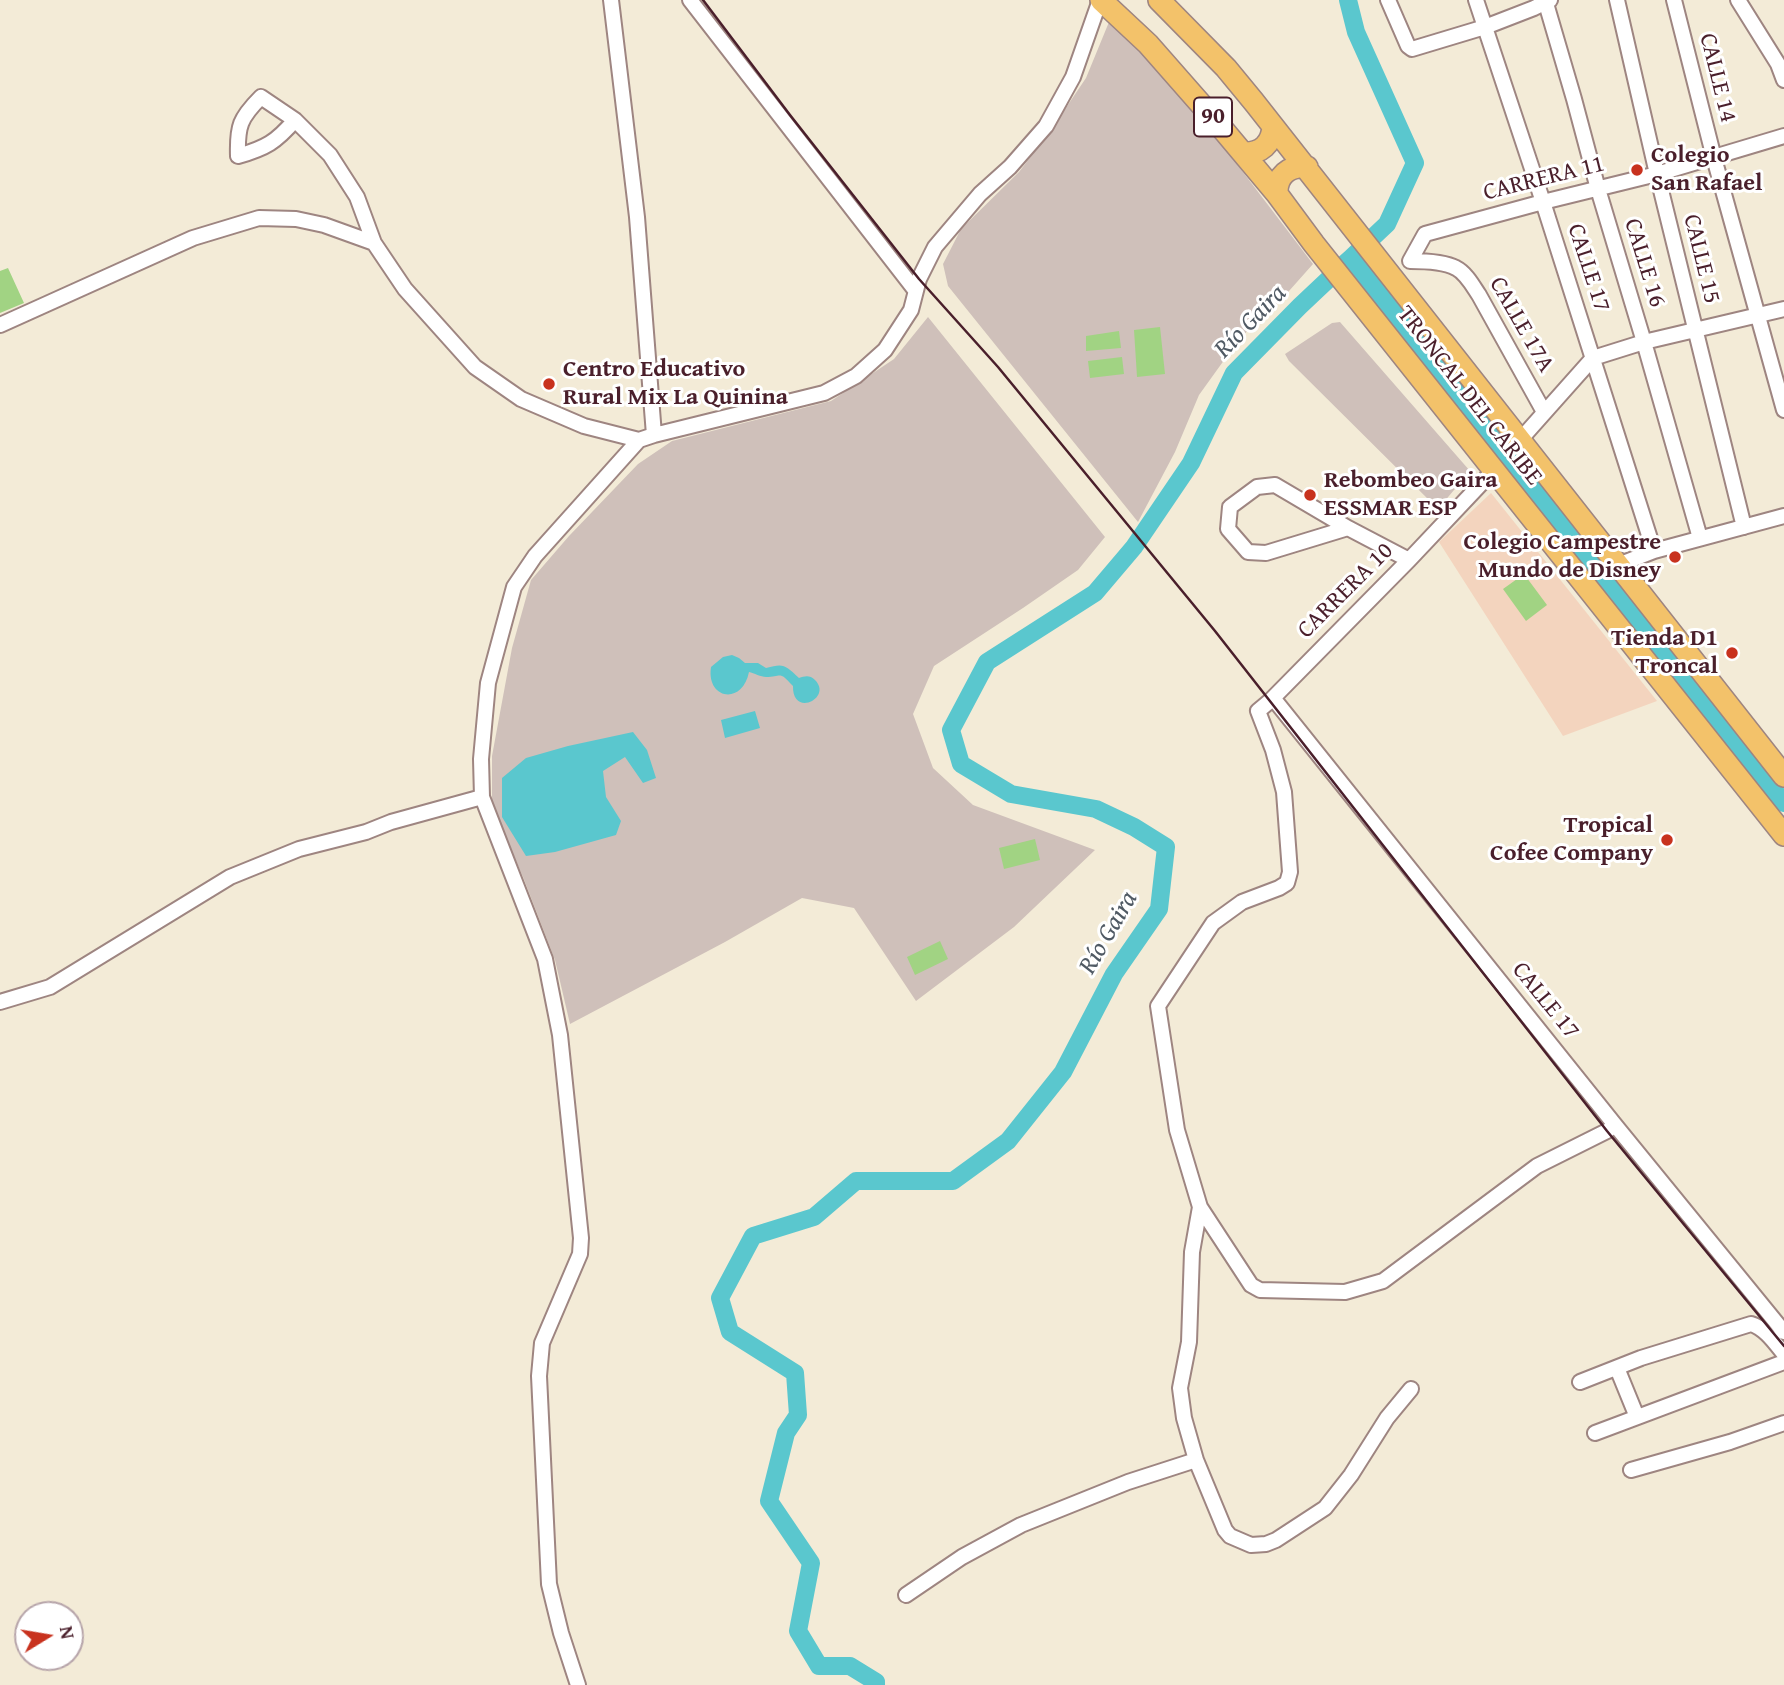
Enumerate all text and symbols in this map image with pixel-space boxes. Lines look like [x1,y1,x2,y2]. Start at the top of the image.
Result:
street label: CALLE 14 [1692,30,1742,126]
road number: 90 [1194,98,1232,136]
place label: Colegio San Rafael [1651,142,1762,198]
street label: CARRERA 11 [1481,150,1607,208]
marker: Colegio San Rafael [1629,162,1645,178]
street label: CALLE 15 [1676,211,1726,307]
street label: CALLE 16 [1617,215,1671,311]
street label: CALLE 17 [1560,220,1616,316]
street label: CALLE 17A [1482,272,1560,378]
water label: Río Gaira [1208,279,1294,365]
street label: TRONCAL DEL CARIBE [1390,301,1548,491]
place label: Centro Educativo Rural Mix La Quinina [563,356,788,412]
marker: Centro Educativo Rural Mix La Quinina [541,376,557,392]
place label: Rebombeo Gaira ESSMAR ESP [1324,467,1498,523]
marker: Rebombeo Gaira ESSMAR ESP [1302,487,1318,503]
place label: Colegio Campestre Mundo de Disney [1464,529,1661,585]
street label: CARRERA 10 [1292,537,1400,645]
marker: Colegio Campestre Mundo de Disney [1667,549,1683,565]
place label: Tienda D1 Troncal [1611,625,1718,681]
marker: Tienda D1 Troncal [1724,645,1740,661]
place label: Tropical Cofee Company [1490,812,1653,868]
marker: Tropical Cofee Company [1659,832,1675,848]
water label: Río Gaira [1073,886,1145,980]
street label: CALLE 17 [1505,957,1585,1045]
north arrow [14,1601,84,1671]
text: N [53,1623,83,1641]

